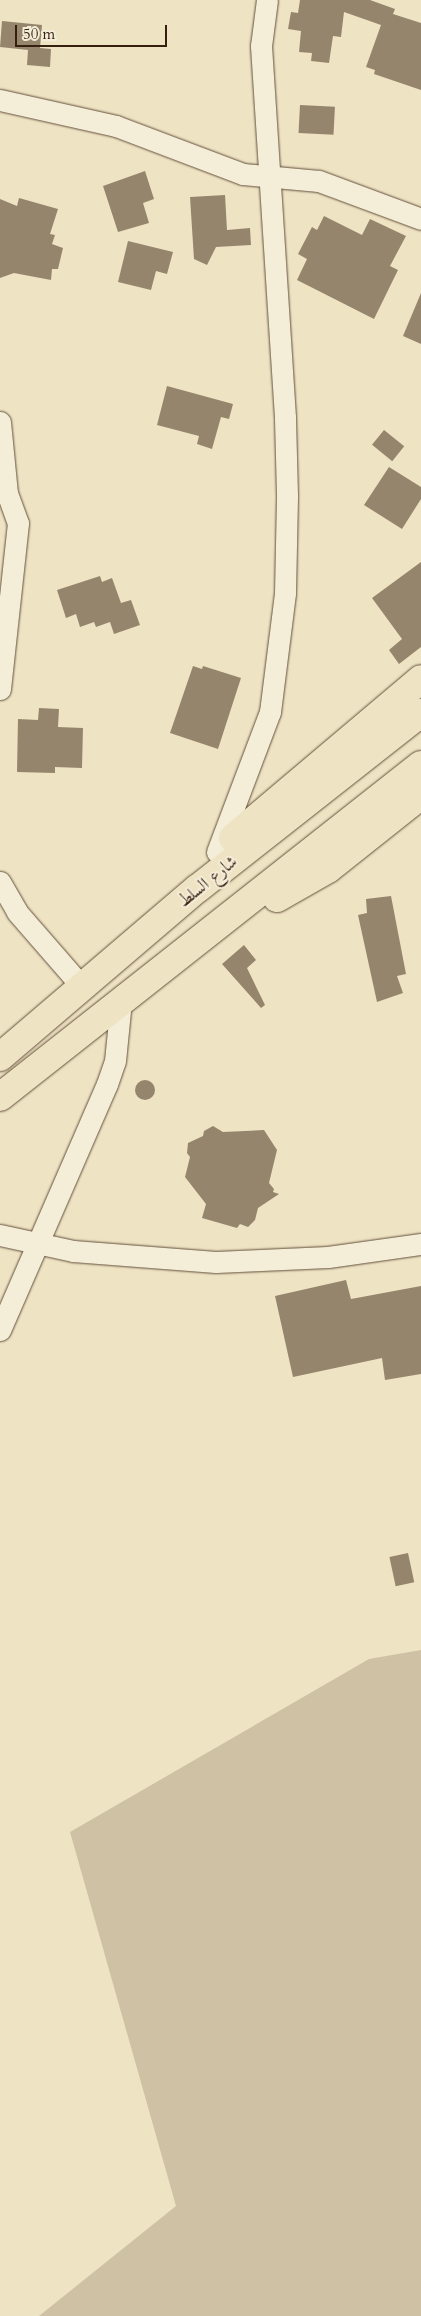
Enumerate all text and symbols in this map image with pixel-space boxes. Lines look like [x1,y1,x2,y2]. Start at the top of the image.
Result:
scale bar [18,15,170,47]
text: 50 m [23,24,55,44]
street label: شارع السلط [174,851,242,913]

